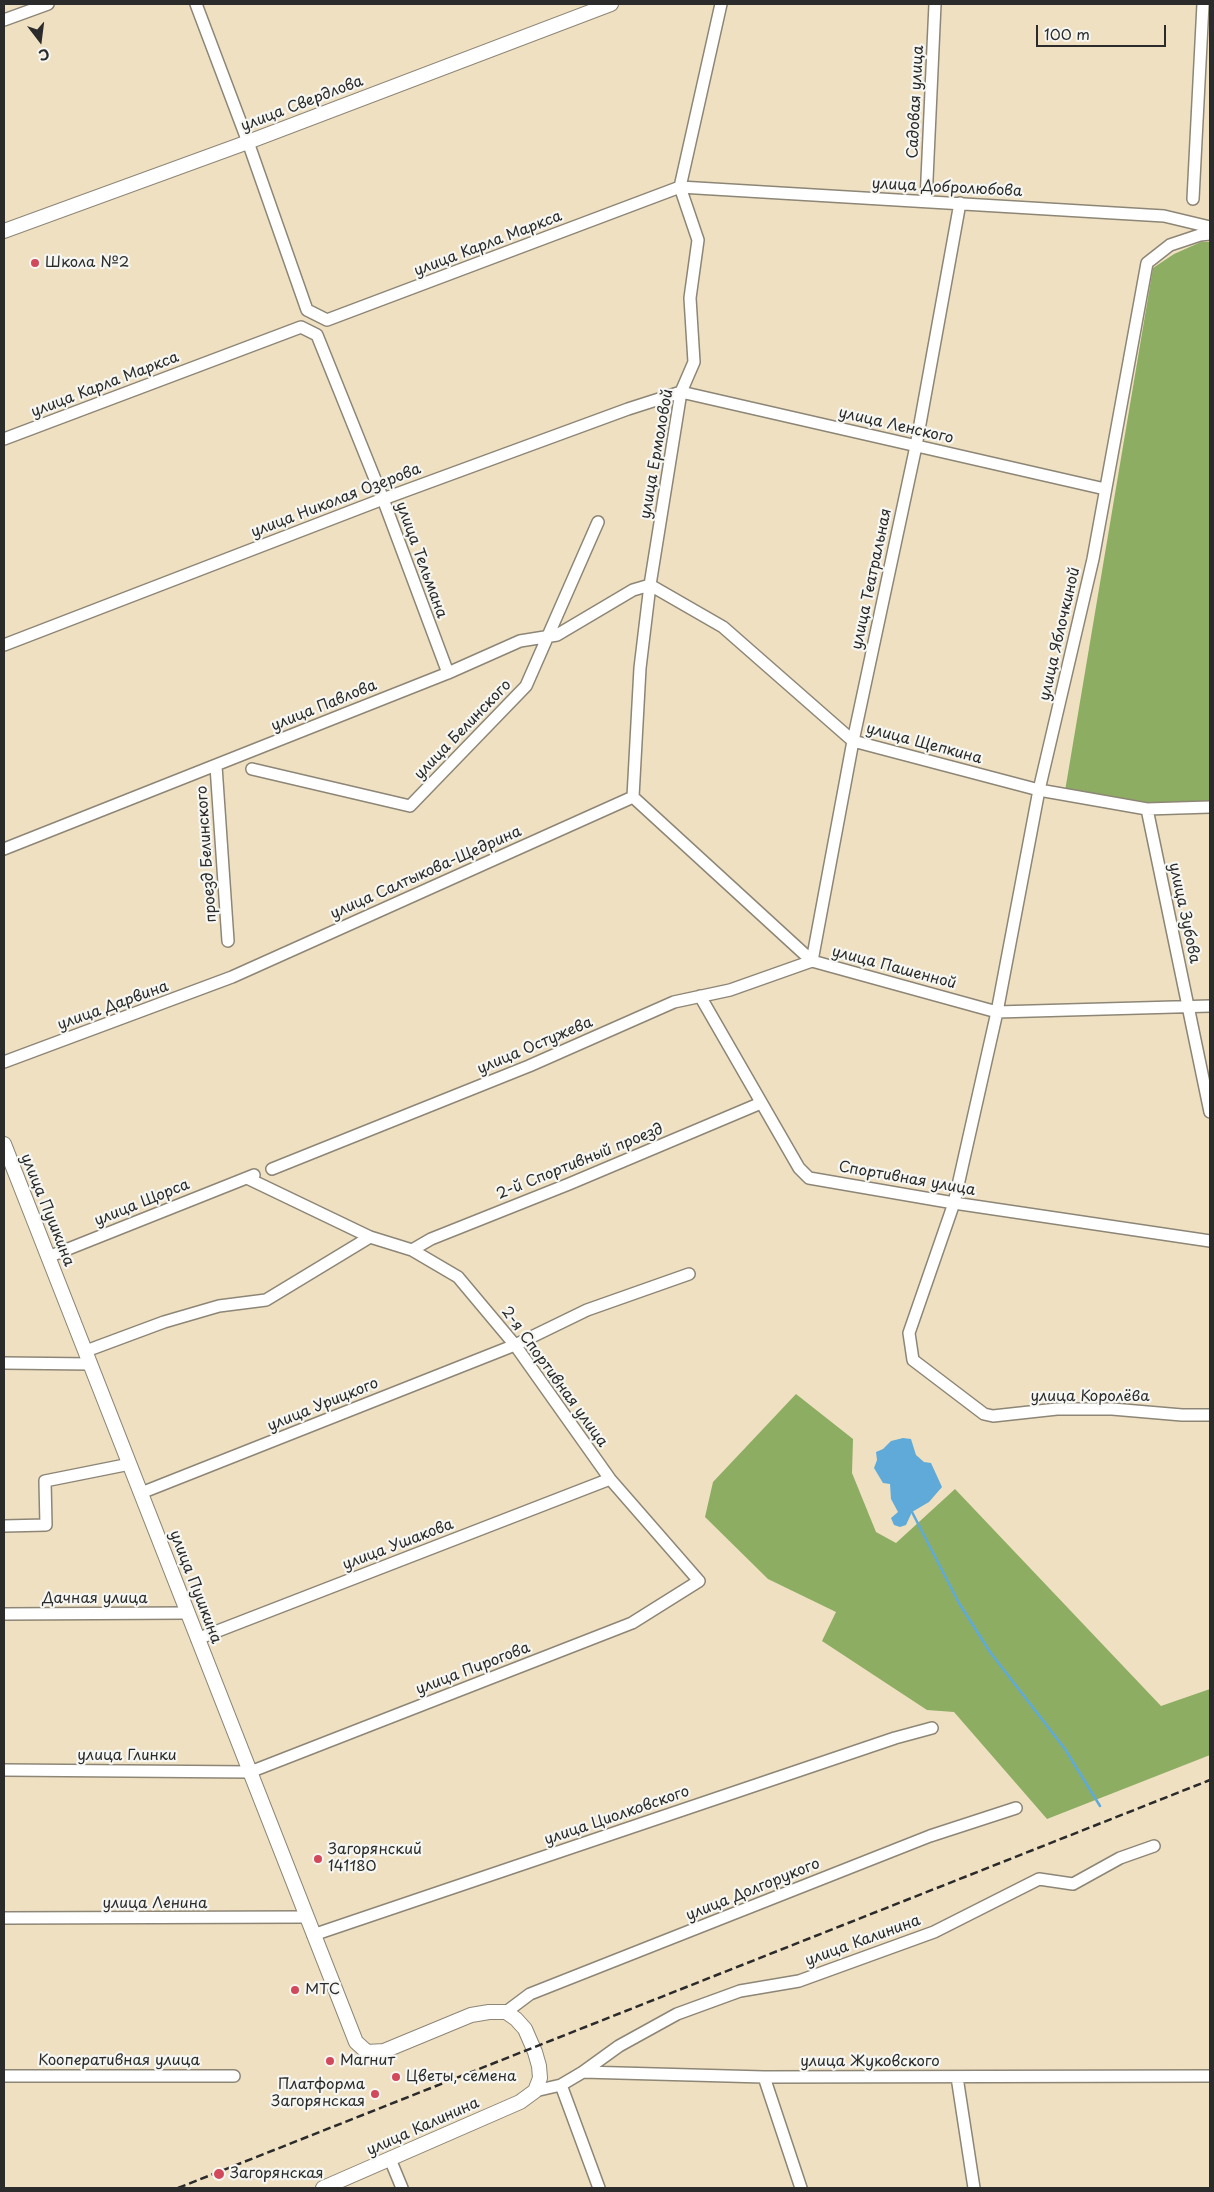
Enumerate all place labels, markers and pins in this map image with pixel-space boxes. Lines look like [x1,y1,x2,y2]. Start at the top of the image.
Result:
place label: Школа №2 [45,254,129,272]
marker: Школа №2 [29,257,41,269]
place label: Загорянский 141180 [328,1841,422,1876]
marker: Загорянский 141180 [312,1853,324,1865]
place label: МТС [305,1981,340,1999]
marker: МТС [289,1984,301,1996]
place label: Магнит [340,2052,395,2070]
marker: Магнит [324,2055,336,2067]
place label: Цветы, семена [406,2068,516,2086]
marker: Цветы, семена [390,2071,402,2083]
place label: Платформа Загорянская [271,2076,365,2111]
marker: Платформа Загорянская [369,2088,381,2100]
place label: Загорянская [230,2165,324,2183]
marker: Загорянская [212,2167,226,2181]

